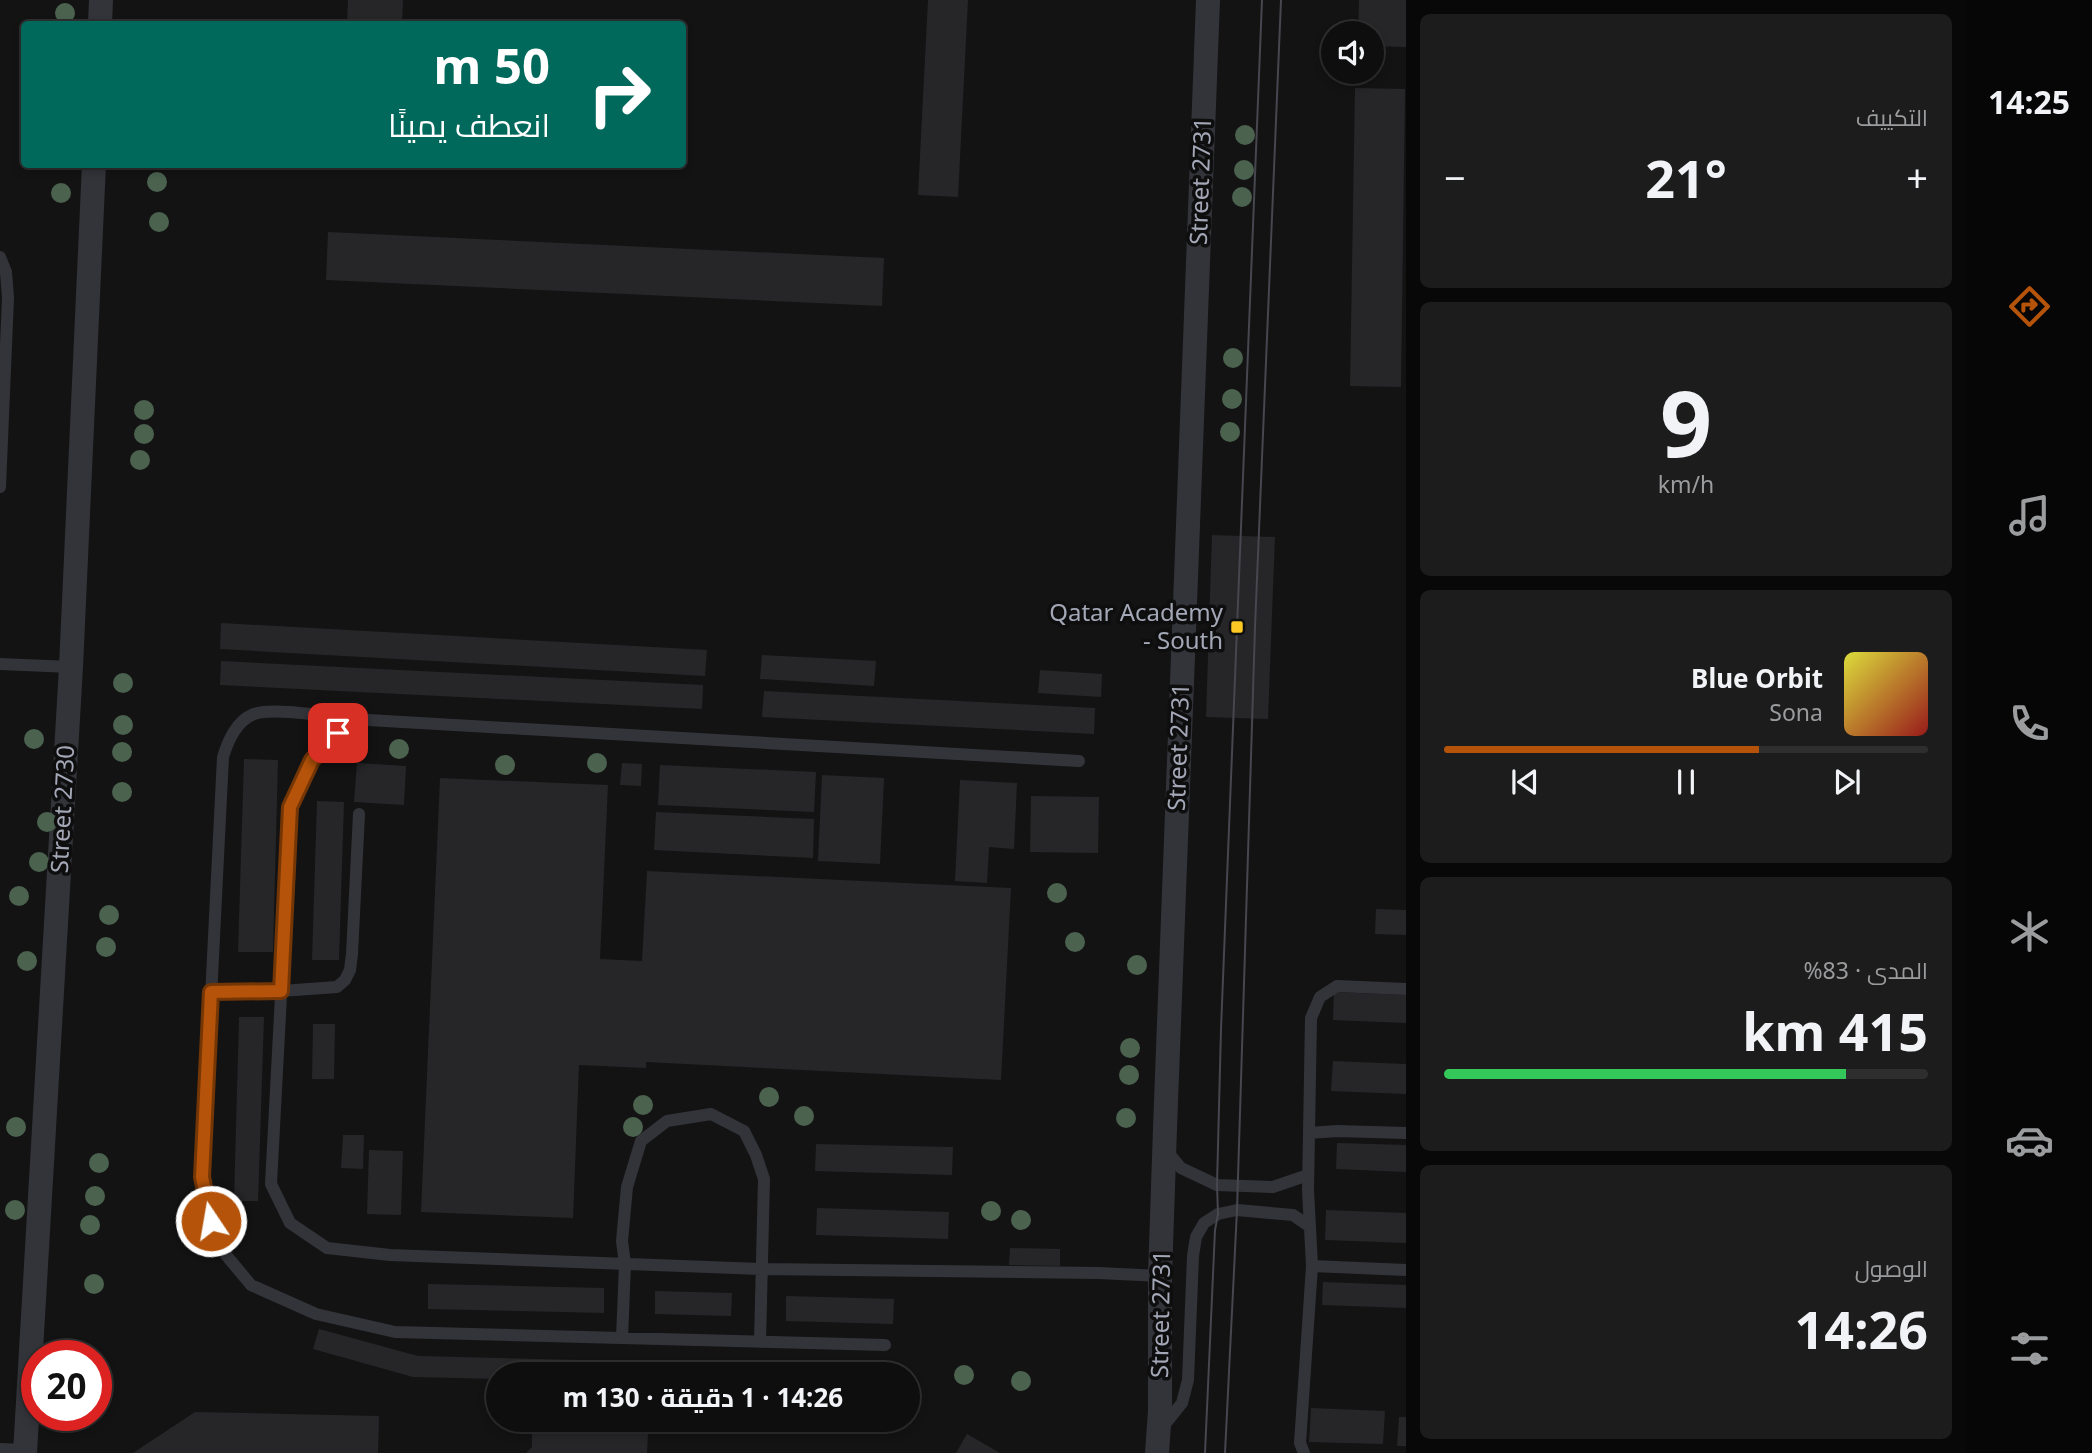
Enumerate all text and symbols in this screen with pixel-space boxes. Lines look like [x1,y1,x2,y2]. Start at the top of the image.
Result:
map controls [1321,21,1384,84]
button: sound [1321,21,1384,84]
text: 50 m [433,32,550,98]
icon: right [574,49,665,140]
text: 14:25 [1988,80,2070,123]
text: التكييف [1856,101,1928,133]
text: انعطف يمينًا [388,103,550,146]
street label: Street 2731 [1181,116,1218,246]
text: 21° [1645,142,1727,213]
text: − [1444,151,1466,203]
text: + [1906,151,1928,203]
icon: directions [2005,282,2054,331]
text: 9 [1660,360,1712,484]
text: km/h [1658,468,1714,500]
icon: music [2005,491,2054,540]
place label: Qatar Academy - South [1049,595,1224,656]
marker: Qatar Academy - South [1229,619,1245,635]
text: Blue Orbit [1691,660,1823,696]
street label: Street 2731 [1159,682,1196,812]
text: Sona [1769,696,1823,728]
icon: phone [2005,699,2054,748]
pin [308,703,368,763]
icon: arrive [319,714,357,752]
street label: Street 2730 [42,744,81,874]
icon: previous [1506,763,1544,801]
icon: pause [1667,763,1705,801]
icon: next [1828,763,1866,801]
icon: climate [2005,907,2054,956]
text: المدى · 83% [1803,954,1928,986]
text: 415 km [1742,995,1928,1066]
icon: car [2005,1116,2054,1165]
position arrow [174,1184,248,1258]
street label: Street 2731 [1142,1250,1177,1378]
text: الوصول [1855,1252,1928,1284]
text: 14:26 [1794,1293,1928,1364]
icon: filters [2005,1324,2054,1373]
speed limit sign: 20 [21,1340,112,1431]
text: 14:26 · 1 دقيقة · 130 m [563,1379,843,1415]

